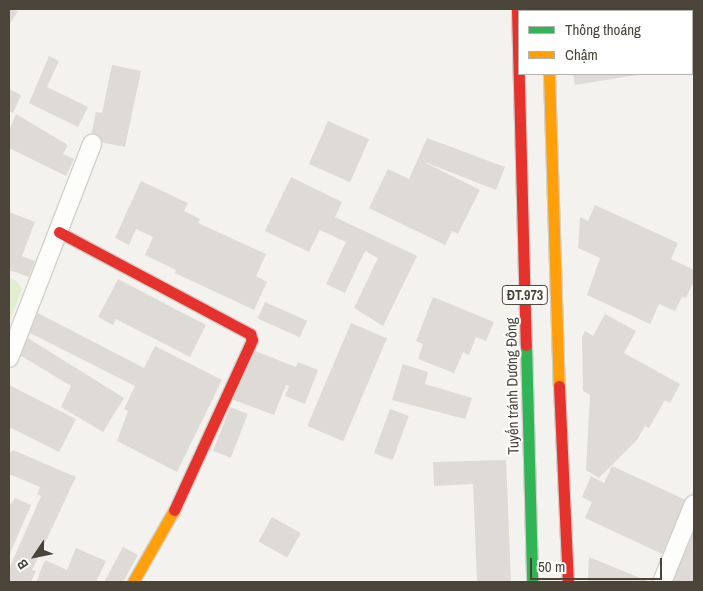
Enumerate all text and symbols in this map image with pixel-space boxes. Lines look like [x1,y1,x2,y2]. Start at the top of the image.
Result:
legend [518,10,693,75]
text: Thông thoáng [565,19,641,40]
text: Chậm [565,44,598,65]
road number: ĐT.973 [501,284,549,306]
street label: Tuyến tránh Dương Đông [502,317,522,455]
north arrow [10,531,60,581]
scale bar [533,548,666,580]
text: B [13,556,32,573]
text: 50 m [538,556,565,577]

